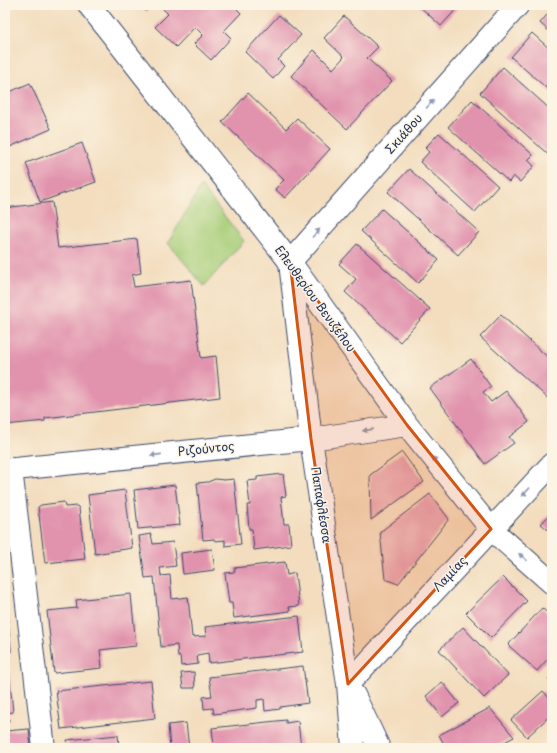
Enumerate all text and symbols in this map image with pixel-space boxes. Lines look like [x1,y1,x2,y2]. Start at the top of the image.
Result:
one-way arrow [425,99,434,110]
street label: Σκιάθου [380,109,426,157]
one-way arrow [311,228,320,238]
street label: Ελευθερίου Βενιζέλου [271,242,361,355]
one-way arrow [362,428,374,434]
street label: Ριζούντος [177,436,235,460]
one-way arrow [150,451,162,458]
one-way arrow [431,455,440,466]
street label: Παπαφλέσσα [307,465,337,545]
one-way arrow [521,487,530,497]
street label: Λαμίας [428,552,470,595]
one-way arrow [517,552,528,561]

